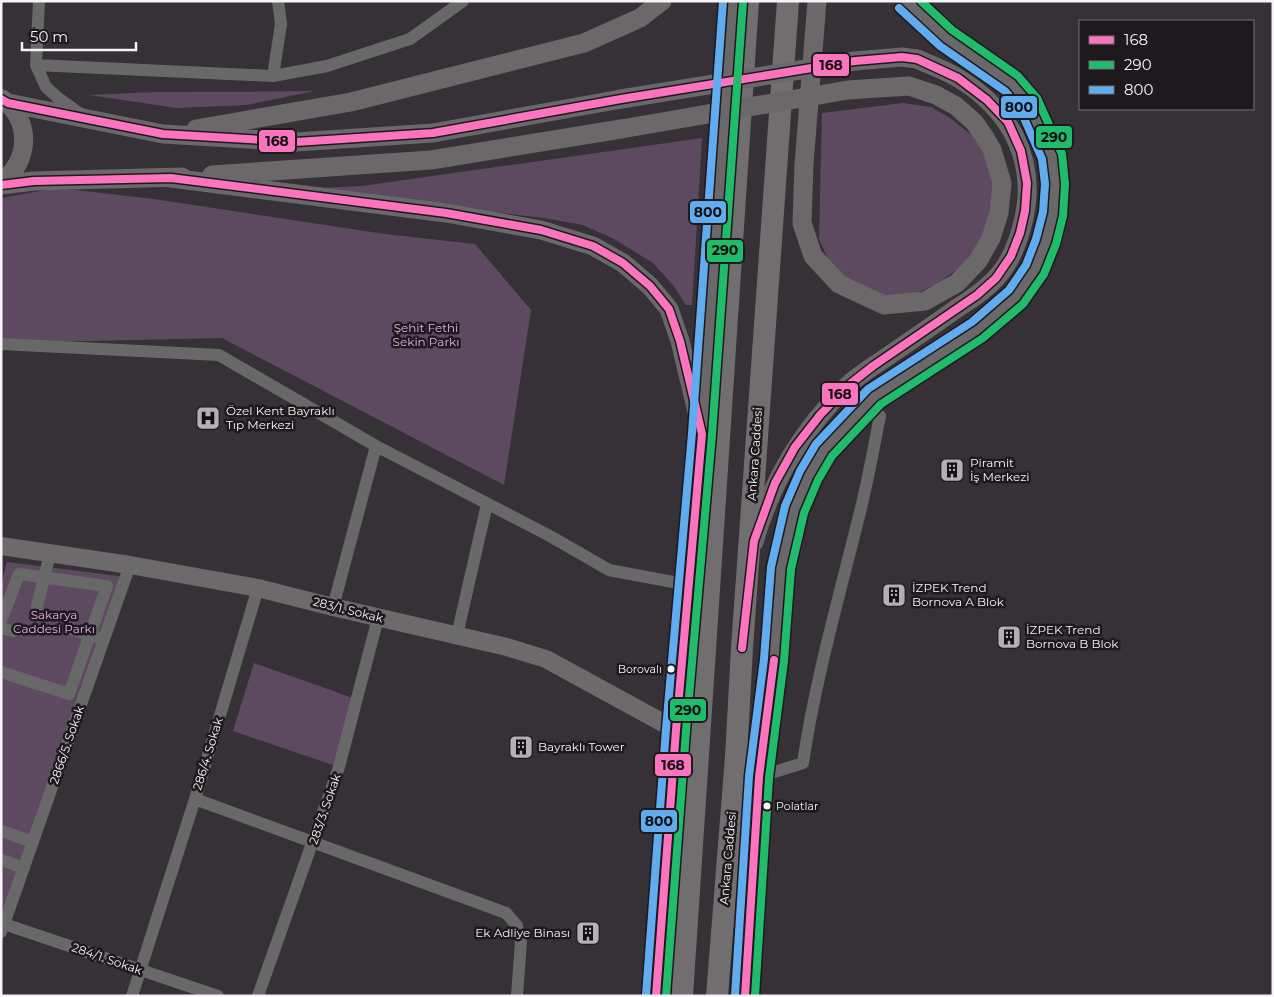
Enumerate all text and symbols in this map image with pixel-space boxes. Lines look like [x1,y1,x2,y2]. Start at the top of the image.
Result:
scale bar [22,20,136,52]
legend [1079,20,1254,110]
text: 50 m [30,27,68,46]
text: 168 [1124,30,1148,49]
line badge: 168 [812,53,850,77]
text: 290 [1124,55,1152,74]
text: 168 [819,56,843,74]
text: 800 [1124,80,1154,99]
line badge: 800 [1000,95,1038,119]
text: 800 [1005,98,1033,116]
line badge: 290 [1035,125,1073,149]
text: 290 [1041,128,1067,146]
line badge: 168 [258,129,296,153]
text: 168 [265,132,289,150]
line badge: 800 [689,200,727,224]
text: 800 [694,203,722,221]
line badge: 290 [706,239,744,263]
text: 290 [712,241,738,259]
park label: Şehit Fethi Sekin Parkı [393,320,459,349]
line badge: 168 [821,382,859,406]
text: 168 [828,385,852,403]
place label: Özel Kent Bayraklı Tıp Merkezi [226,403,335,432]
hospital icon: Özel Kent Bayraklı Tıp Merkezi [195,405,221,431]
street label: Ankara Caddesi [744,407,765,501]
place label: Piramit İş Merkezi [970,455,1030,484]
building icon: Piramit İş Merkezi [939,457,965,483]
place label: İZPEK Trend Bornova A Blok [912,580,1005,609]
building icon: İZPEK Trend Bornova A Blok [881,582,907,608]
street label: 283/1. Sokak [311,594,386,626]
park label: Sakarya Caddesi Parkı [13,607,95,636]
place label: İZPEK Trend Bornova B Blok [1026,622,1119,651]
building icon: İZPEK Trend Bornova B Blok [996,624,1022,650]
place label: Borovalı [618,662,662,676]
marker: Borovalı [666,664,676,674]
line badge: 290 [669,698,707,722]
text: 290 [675,701,701,719]
street label: 2866/5. Sokak [46,703,87,786]
street label: 286/4. Sokak [189,715,226,792]
building icon: Bayraklı Tower [508,734,534,760]
place label: Bayraklı Tower [538,739,625,754]
line badge: 168 [654,753,692,777]
text: 168 [661,756,685,774]
street label: 283/3. Sokak [305,771,344,846]
place label: Polatlar [776,799,818,813]
marker: Polatlar [762,801,772,811]
line badge: 800 [640,809,678,833]
street label: Ankara Caddesi [716,811,739,905]
text: 800 [645,812,673,830]
building icon: Ek Adliye Binası [575,920,601,946]
place label: Ek Adliye Binası [475,925,570,940]
street label: 284/1. Sokak [70,939,145,978]

